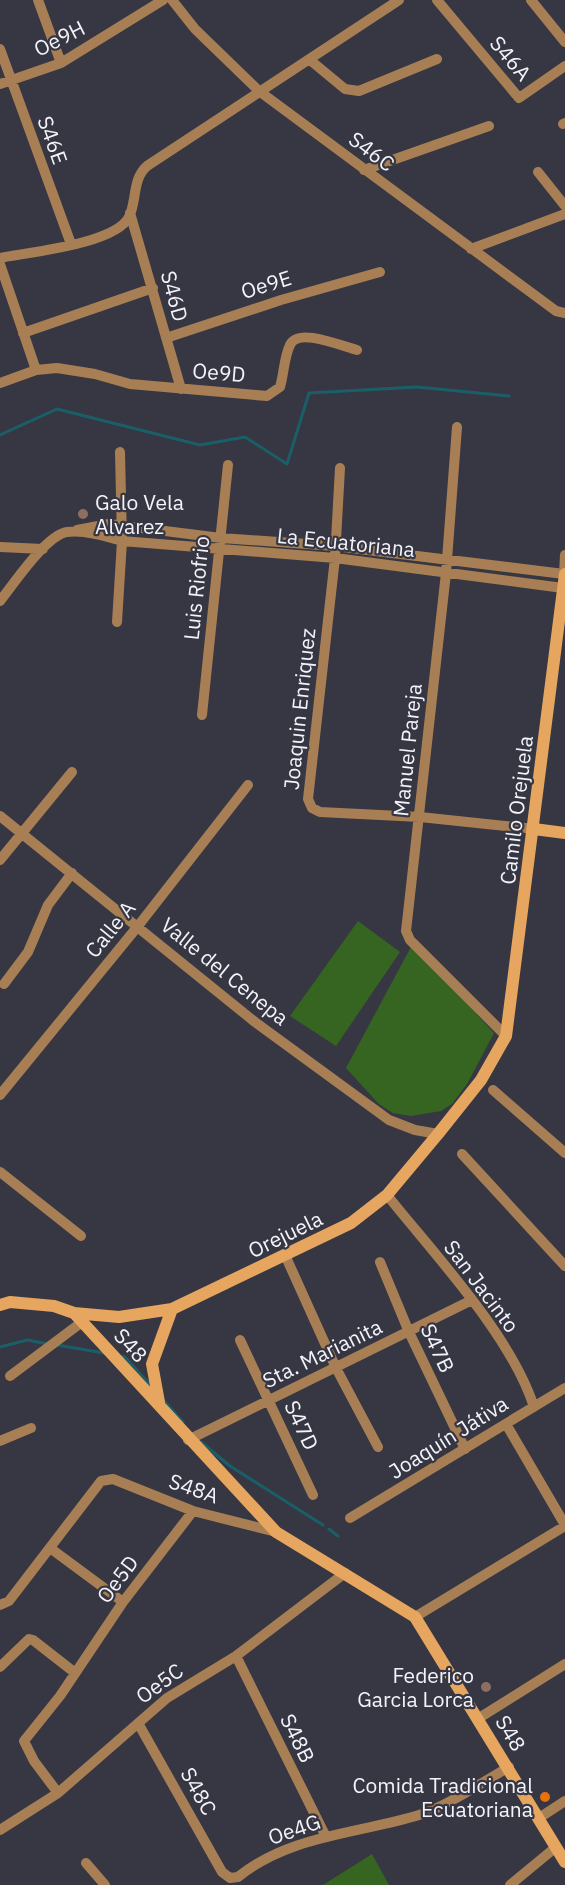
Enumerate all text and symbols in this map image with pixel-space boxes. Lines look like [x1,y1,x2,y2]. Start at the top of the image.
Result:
street label: Oe9H [29,13,89,63]
street label: S46A [484,30,538,86]
street label: S46E [31,112,75,168]
street label: S46C [343,125,401,177]
street label: Oe9E [237,263,295,305]
street label: S46D [155,268,195,324]
street label: Oe9D [191,356,247,388]
place label: Galo Vela Alvarez [95,488,184,540]
marker: Galo Vela Alvarez [76,507,90,521]
street label: La Ecuatoriana [276,521,416,563]
street label: Luis Riofrio [177,535,215,641]
street label: Joaquin Enriquez [277,627,321,791]
street label: Manuel Pareja [386,682,428,818]
street label: Camilo Orejuela [493,734,539,886]
street label: Calle A [78,895,142,963]
street label: Valle del Cenepa [155,911,295,1031]
street label: Orejuela [243,1204,327,1264]
street label: San Jacinto [438,1234,526,1338]
street label: Sta. Marianita [257,1312,387,1394]
street label: S47B [415,1319,461,1377]
street label: S48 [108,1322,154,1368]
street label: Joaquín Játiva [383,1389,513,1485]
street label: S47D [278,1396,326,1454]
street label: S48A [165,1466,223,1510]
street label: Oe5D [90,1549,144,1609]
street label: Oe5C [130,1656,188,1710]
place label: Federico Garcia Lorca [357,1661,474,1713]
marker: Federico Garcia Lorca [479,1680,493,1694]
street label: S48B [274,1709,322,1767]
street label: S48 [489,1710,533,1756]
street label: S48C [175,1762,223,1820]
place label: Comida Tradicional Ecuatoriana [353,1771,533,1823]
marker: Comida Tradicional Ecuatoriana [538,1790,552,1804]
street label: Oe4G [264,1807,324,1851]

